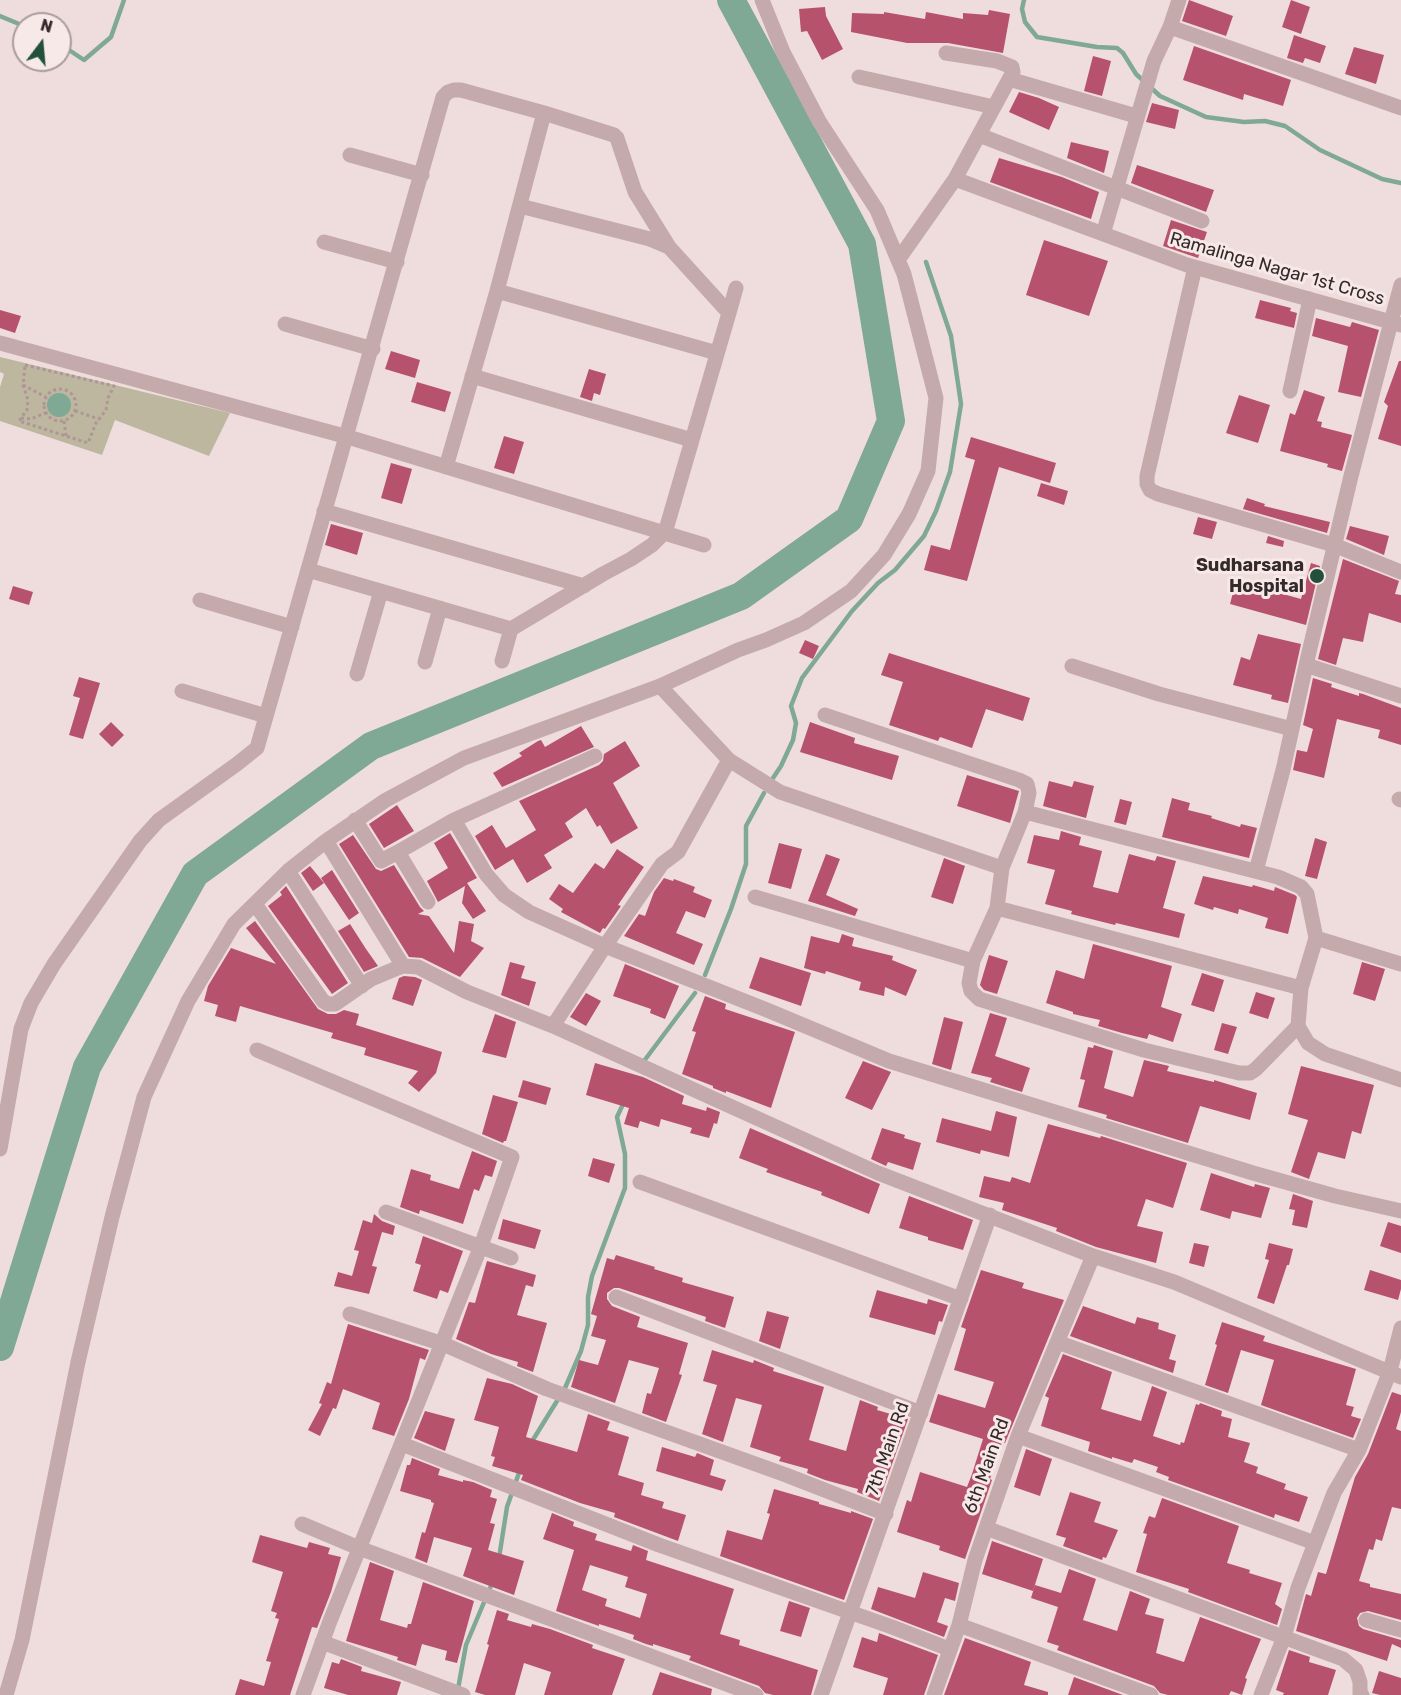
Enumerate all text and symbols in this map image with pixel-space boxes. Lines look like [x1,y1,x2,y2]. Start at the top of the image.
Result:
north arrow [12,12,72,72]
text: N [38,15,55,37]
street label: Ramalinga Nagar 1st Cross [1167,228,1387,310]
place label: Sudharsana Hospital [1196,555,1304,598]
marker: Sudharsana Hospital [1308,567,1326,585]
street label: 7th Main Rd [862,1399,914,1499]
street label: 6th Main Rd [960,1416,1014,1516]

